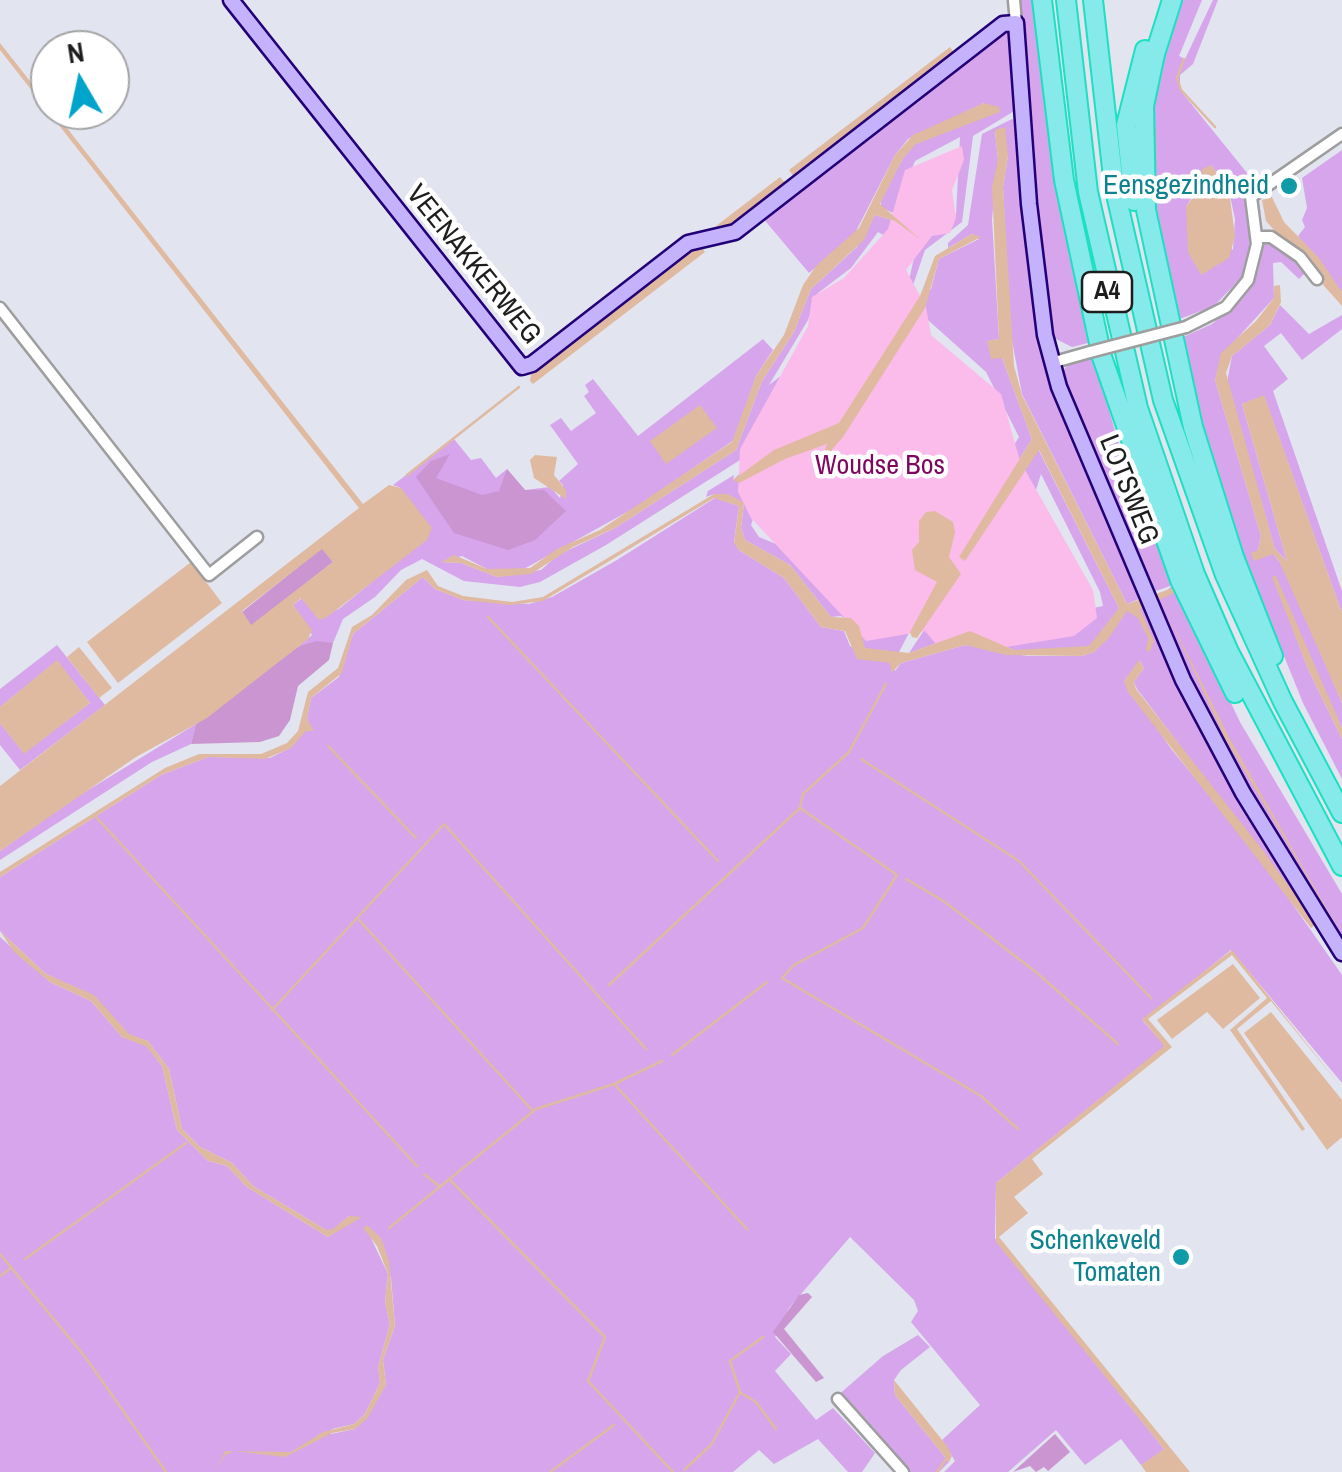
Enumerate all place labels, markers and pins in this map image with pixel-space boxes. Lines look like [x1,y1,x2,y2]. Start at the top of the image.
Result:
place label: Eensgezindheid [1103,169,1269,203]
marker: Eensgezindheid [1278,175,1300,197]
place label: Schenkeveld Tomaten [1030,1224,1161,1290]
marker: Schenkeveld Tomaten [1170,1246,1192,1268]

